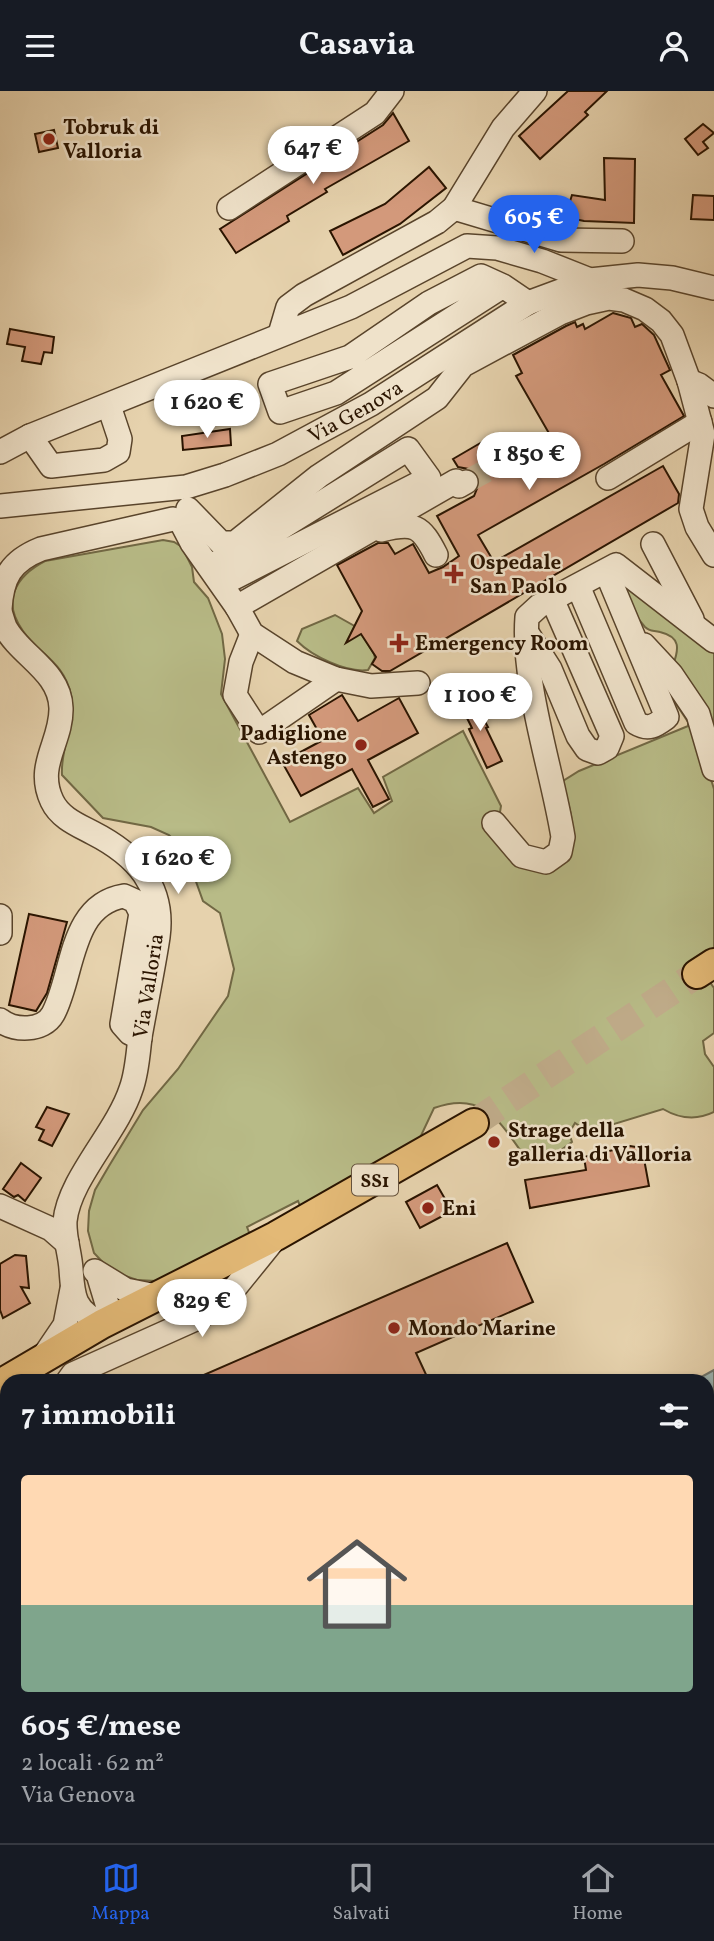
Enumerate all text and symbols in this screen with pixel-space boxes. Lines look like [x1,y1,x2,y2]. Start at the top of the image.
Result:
text: Casavia [299,24,415,68]
icon: menu [21,27,59,65]
icon: person [655,27,693,65]
place label: Tobruk di Valloria [63,114,159,167]
pin: 647 € [264,127,362,186]
marker: Tobruk di Valloria [41,131,57,147]
text: 647 € [284,133,342,165]
pin: 605 € [485,195,583,255]
text: 605 € [504,202,564,234]
street label: Via Genova [303,374,409,451]
pin: 1 620 € [142,381,272,440]
text: 1 620 € [170,387,244,419]
pin: 1 850 € [464,433,594,492]
text: 1 850 € [493,439,565,471]
place label: Ospedale San Paolo [470,549,567,602]
marker: Ospedale San Paolo [444,564,464,584]
place label: Emergency Room [415,630,589,659]
marker: Emergency Room [389,633,409,653]
pin: 1 100 € [415,673,545,733]
text: 1 100 € [443,680,517,712]
place label: Padiglione Astengo [240,720,347,773]
marker: Padiglione Astengo [353,737,369,753]
pin: 1 620 € [113,837,243,896]
text: 1 620 € [141,843,215,875]
street label: Via Valloria [127,932,172,1041]
place label: Strage della galleria di Valloria [508,1117,692,1170]
marker: Strage della galleria di Valloria [486,1134,502,1150]
road number: SS1 [352,1165,398,1196]
place label: Eni [442,1195,476,1224]
marker: Eni [420,1200,436,1216]
pin: 829 € [153,1279,251,1339]
text: 829 € [173,1286,231,1318]
place label: Mondo Marine [408,1315,556,1344]
marker: Mondo Marine [386,1320,402,1336]
text: 7 immobili [21,1395,176,1437]
icon: filters [655,1397,693,1435]
icon: home [294,1521,420,1647]
text: 605 €/mese [21,1706,181,1748]
text: 2 locali · 62 m² [21,1748,164,1780]
text: Via Genova [21,1780,136,1812]
tab: Mappa [91,1859,150,1927]
tab: Salvati [332,1859,390,1927]
tab: Home [572,1859,623,1927]

